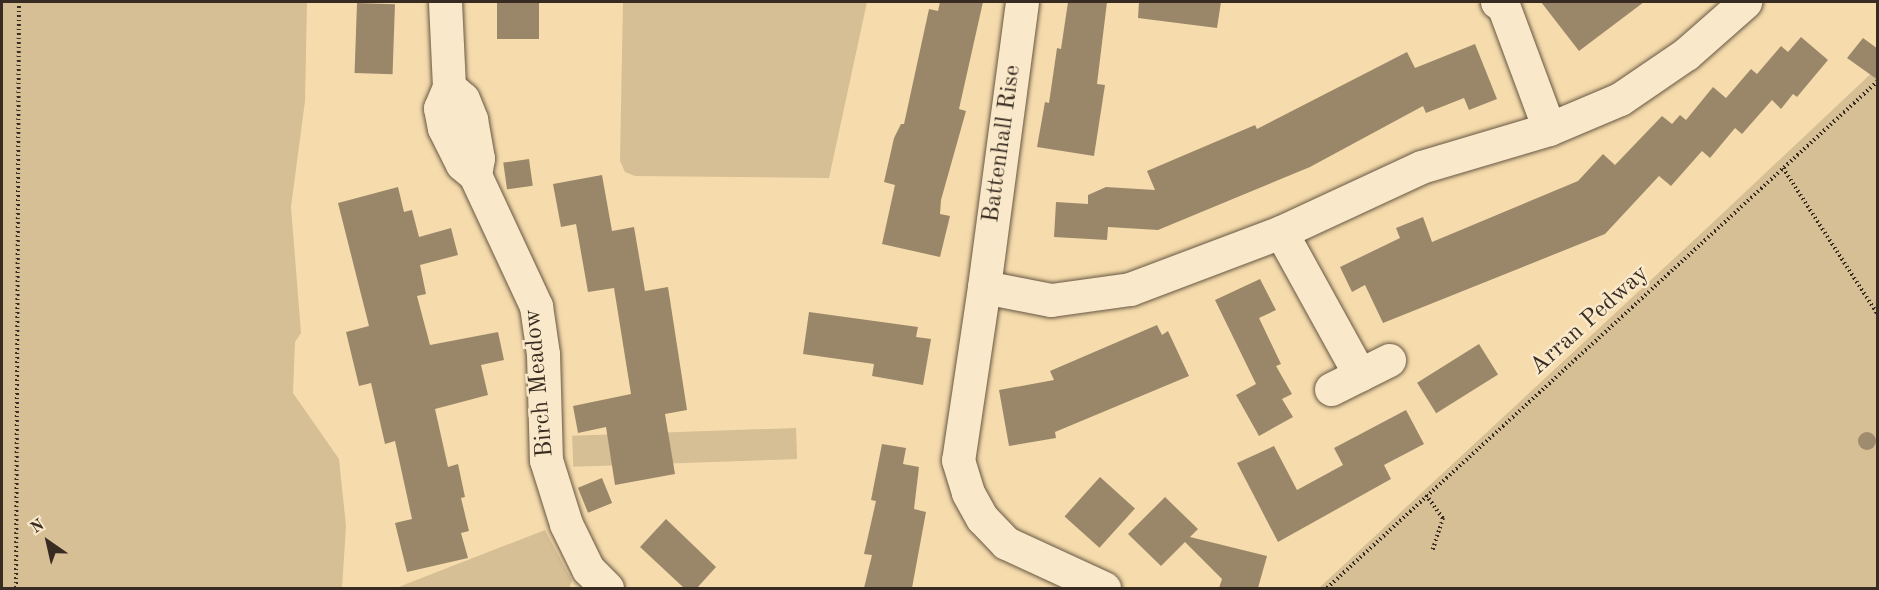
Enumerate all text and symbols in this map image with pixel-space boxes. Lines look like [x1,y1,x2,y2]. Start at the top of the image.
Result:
street label: Battenhall Rise [978,63,1028,225]
street label: Arran Pedway [1525,260,1655,382]
street label: Birch Meadow [519,308,561,458]
north arrow [18,512,78,572]
text: N [28,517,47,537]

